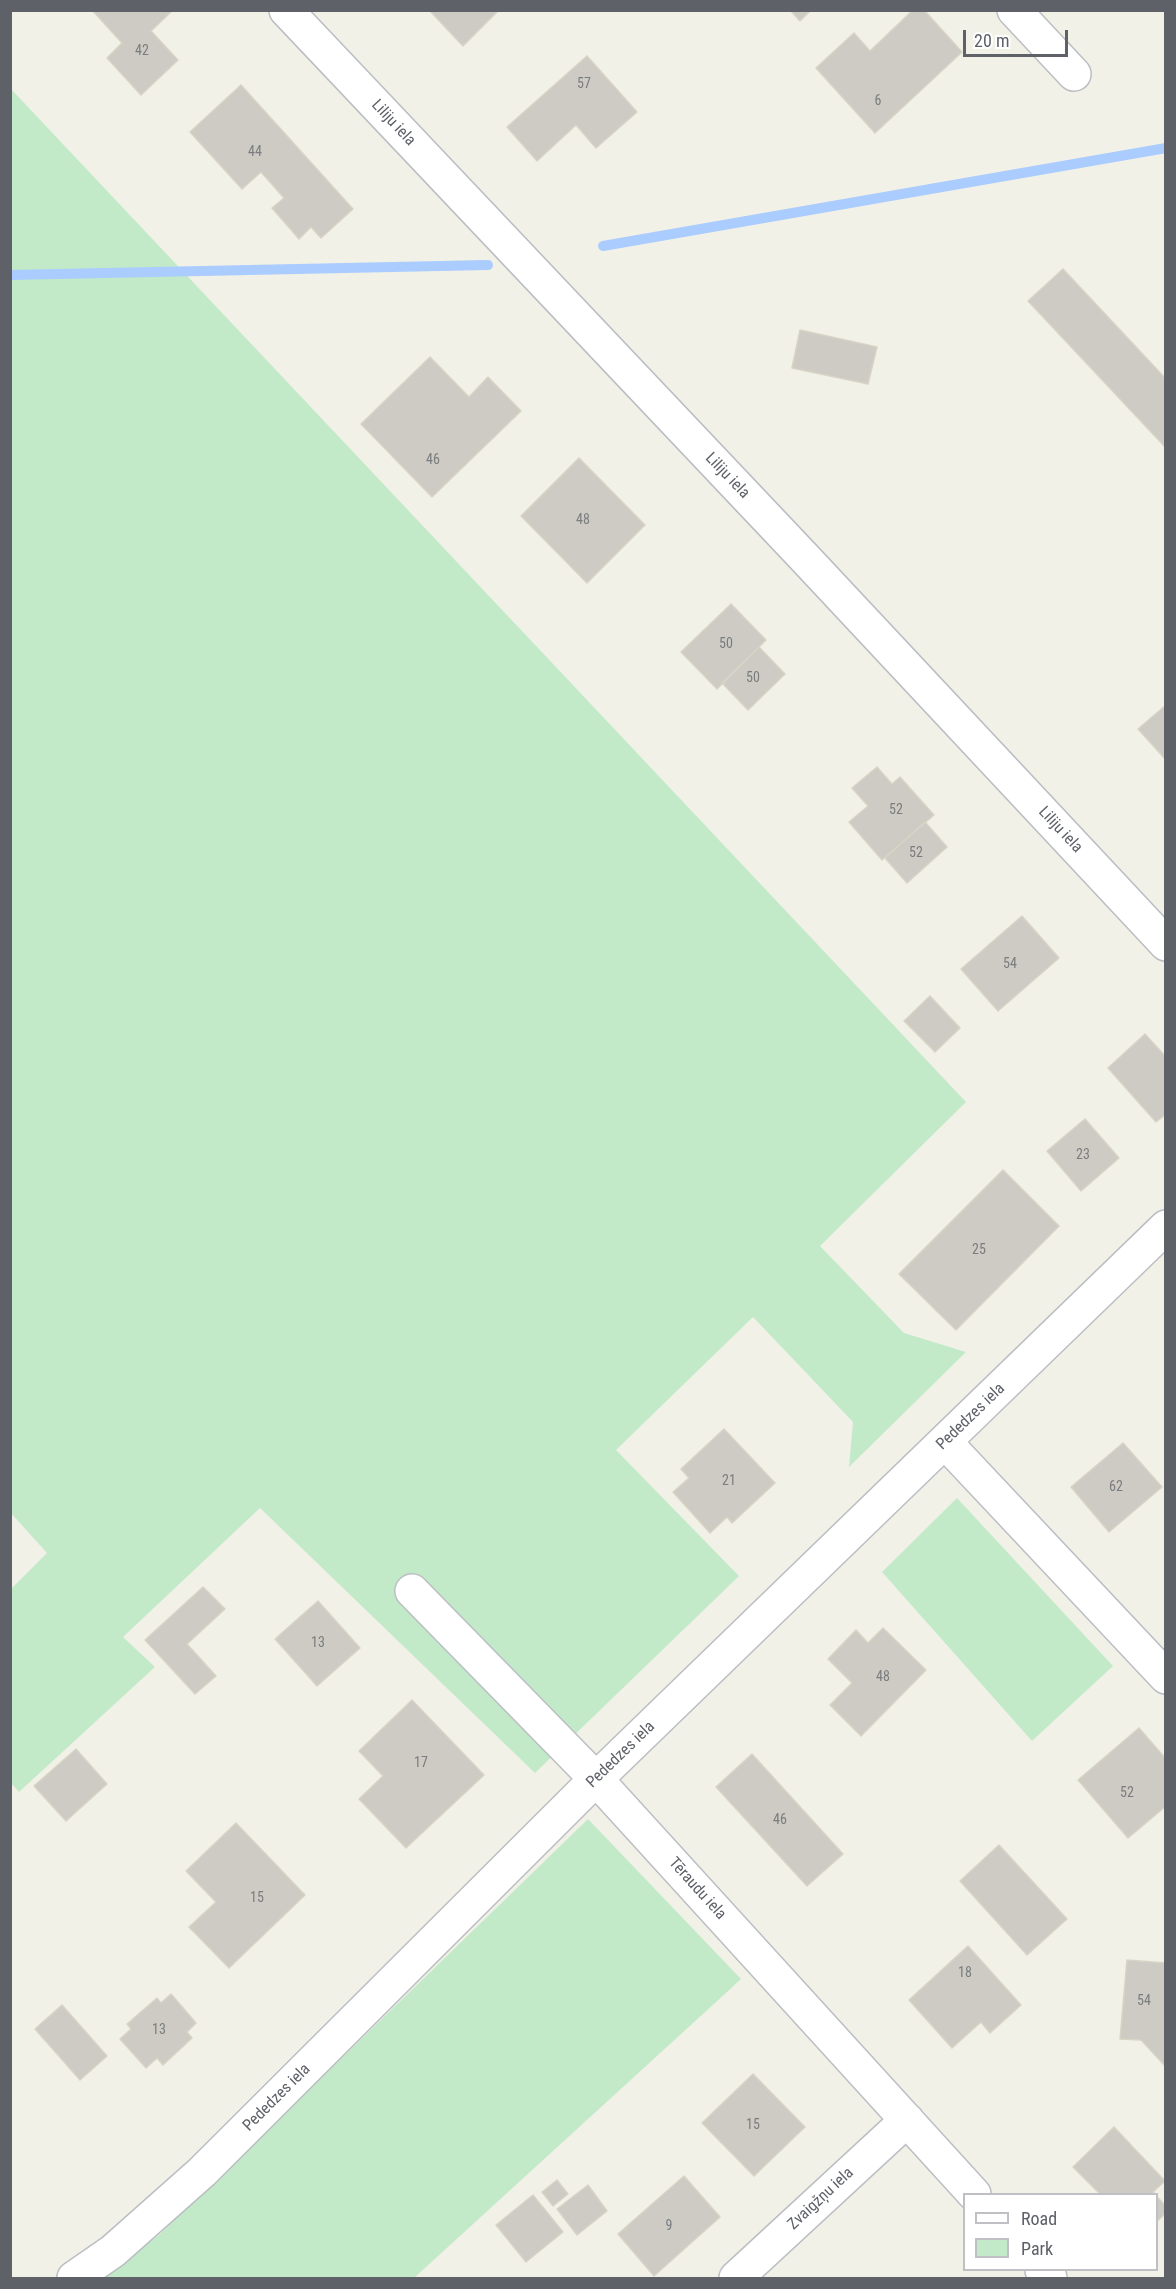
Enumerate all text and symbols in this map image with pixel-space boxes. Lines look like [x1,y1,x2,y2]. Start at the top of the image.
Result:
scale bar [966,18,1071,56]
text: 20 m [974,30,1009,51]
house number: 42 [135,43,149,59]
house number: 57 [577,76,591,92]
house number: 6 [875,93,881,109]
street label: Liliju iela [367,96,419,150]
house number: 44 [248,144,262,160]
street label: Liliju iela [701,449,753,503]
house number: 46 [426,452,440,468]
house number: 48 [576,512,590,528]
house number: 50 [719,636,733,652]
house number: 50 [746,670,760,686]
house number: 52 [889,802,903,818]
street label: Liliju iela [1034,803,1086,857]
house number: 52 [909,845,923,861]
house number: 54 [1003,956,1017,972]
house number: 23 [1076,1147,1090,1163]
house number: 25 [972,1242,986,1258]
street label: Pededzes iela [933,1380,1009,1454]
house number: 21 [722,1473,736,1489]
house number: 62 [1109,1479,1123,1495]
house number: 13 [311,1635,325,1651]
house number: 48 [876,1669,890,1685]
street label: Pededzes iela [583,1718,659,1792]
house number: 17 [414,1755,428,1771]
house number: 52 [1120,1785,1134,1801]
house number: 46 [773,1812,787,1828]
street label: Tēraudu iela [664,1854,730,1924]
house number: 15 [250,1890,264,1906]
house number: 18 [958,1965,972,1981]
house number: 54 [1137,1993,1151,2009]
house number: 13 [152,2022,166,2038]
street label: Pededzes iela [239,2060,315,2136]
house number: 15 [746,2117,760,2133]
street label: Zvaigžņu iela [784,2164,858,2234]
legend [963,2193,1158,2271]
text: Road [1021,2208,1057,2229]
house number: 9 [666,2218,672,2234]
text: Park [1021,2238,1053,2259]

